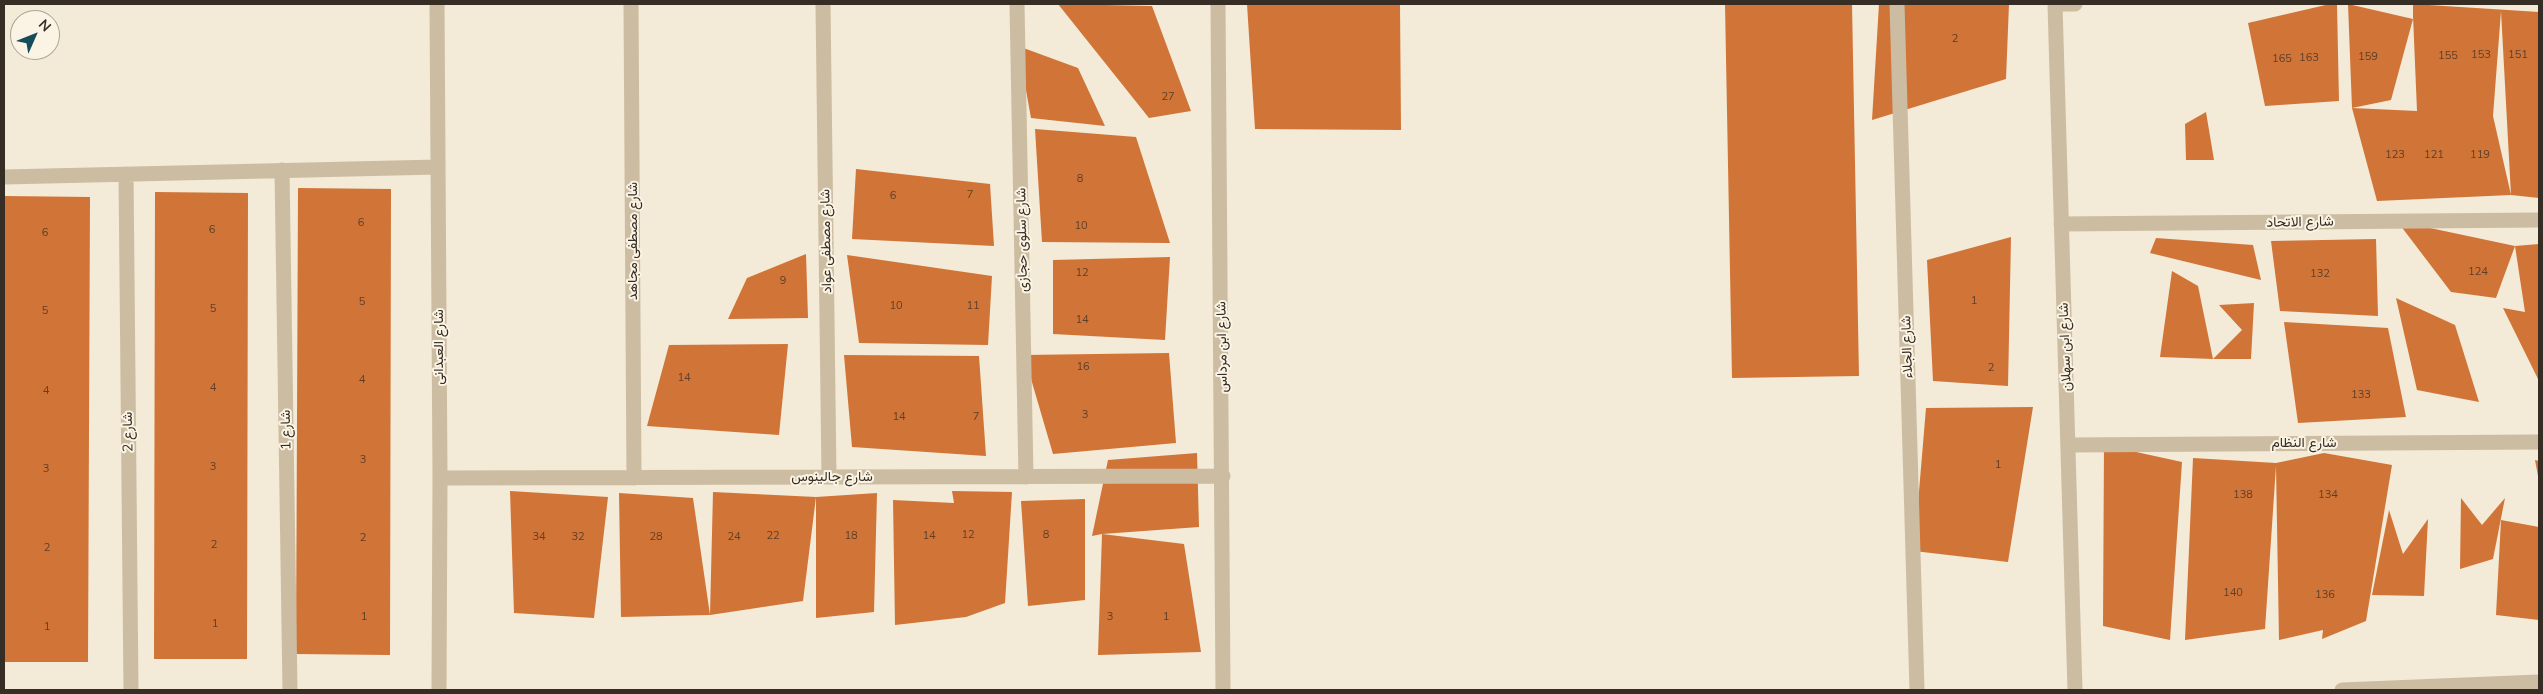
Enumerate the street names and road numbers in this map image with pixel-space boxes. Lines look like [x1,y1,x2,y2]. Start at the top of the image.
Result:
street label: شارع مصطفى مجاهد [625,182,641,300]
street label: شارع سلوى حجازى [1013,188,1031,292]
street label: شارع مصطفى عواد [817,189,835,293]
street label: شارع الاتحاد [2266,213,2334,231]
street label: شارع ابن مرداس [1213,301,1231,393]
street label: شارع ابن سهلان [2055,302,2075,392]
street label: شارع العبدانى [431,309,447,385]
street label: شارع الجلاء [1898,315,1916,379]
street label: شارع 1 [277,410,295,450]
street label: شارع 2 [119,412,137,452]
street label: شارع النظام [2271,435,2337,451]
street label: شارع جالينوس [791,469,873,485]

